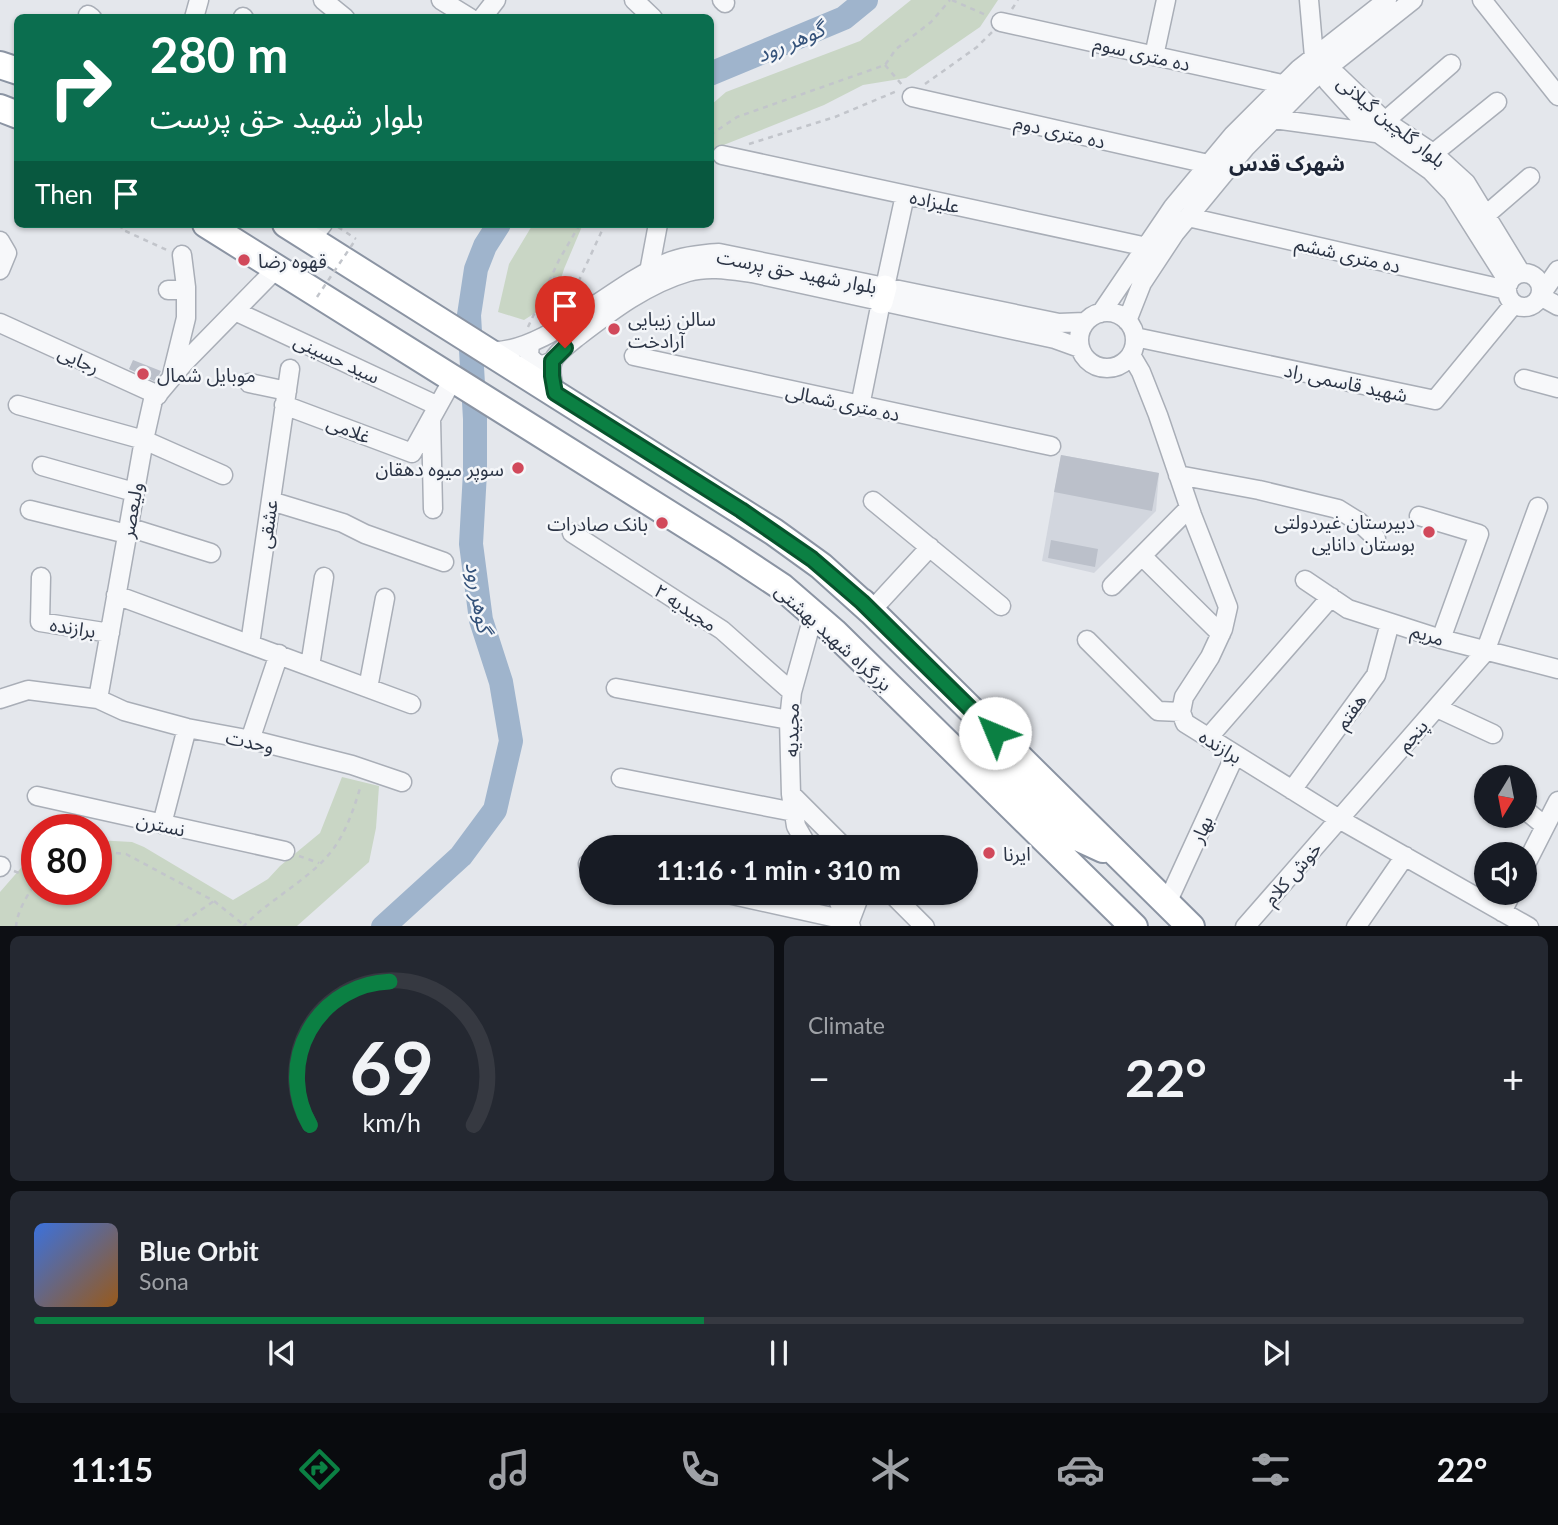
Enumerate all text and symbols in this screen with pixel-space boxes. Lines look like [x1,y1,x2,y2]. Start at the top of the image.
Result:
water label: گوهر رود [752,14,832,67]
text: 280 m [150,25,288,83]
street label: ده متری سوم [1090,31,1193,79]
icon: right [35,42,126,133]
street label: بلوار گلچین گیلانی [1332,70,1451,173]
text: بلوار شهید حق پرست [150,96,424,135]
street label: ده متری دوم [1012,109,1108,156]
district label: شهرک قدس [1229,150,1345,176]
icon: arrive [107,175,145,213]
text: Then [35,178,93,210]
street label: علیزاده [908,184,962,218]
street label: ده متری ششم [1292,231,1403,281]
street label: بلوار شهید حق پرست [715,244,879,300]
place label: قهوه رضا [258,249,327,273]
marker: قهوه رضا [236,252,252,268]
pin [535,276,595,348]
icon: arrive [546,287,584,325]
place label: سالن زیبایی آرادخت [628,307,716,353]
marker: سالن زیبایی آرادخت [606,321,622,337]
street label: سید حسینی [290,328,384,389]
street label: رجایی [54,340,103,379]
street label: شهید قاسمی راد [1282,358,1410,407]
place label: موبایل شمال [157,363,256,387]
marker: موبایل شمال [135,366,151,382]
street label: ده متری شمالی [784,379,902,426]
street label: غلامی [324,410,374,449]
place label: سوپر میوه دهقان [376,457,504,482]
marker: سوپر میوه دهقان [510,460,526,476]
street label: ولیعصر [115,480,148,541]
street label: عشقی [252,498,283,550]
place label: دبیرستان غیردولتی بوستان دانایی [1274,510,1415,556]
place label: بانک صادرات [547,512,648,536]
marker: بانک صادرات [654,515,670,531]
marker: دبیرستان غیردولتی بوستان دانایی [1421,524,1437,540]
water label: گوهر رود [461,560,499,639]
street label: مجیدیه ۲ [650,578,722,636]
street label: بزرگراه شهید بهشتی [770,578,897,696]
street label: برازنده [48,612,98,643]
street label: مریم [1407,618,1447,654]
street label: هفتم [1330,689,1374,736]
position arrow [958,696,1032,770]
street label: مجیدیه [779,703,803,757]
street label: پنجم [1392,714,1435,758]
street label: برازنده [1195,724,1247,769]
street label: وحدت [224,725,276,758]
north arrow [1474,765,1536,828]
map controls [1474,765,1537,905]
street label: نسترن [134,807,187,842]
street label: بهار [1184,812,1218,848]
speed limit sign: 80 [21,814,112,905]
street label: خوش کلام [1258,837,1329,912]
place label: ایرنا [1003,842,1031,866]
button: sound [1474,842,1537,905]
marker: ایرنا [981,845,997,861]
text: 11:16 · 1 min · 310 m [656,854,901,886]
text: Climate [808,1011,885,1039]
text: 69 [350,1023,434,1111]
text: 22° [1125,1046,1207,1108]
text: − [808,1055,830,1101]
text: + [1502,1055,1524,1101]
text: km/h [363,1106,421,1136]
text: Blue Orbit [139,1235,259,1267]
text: Sona [139,1267,189,1295]
icon: previous [263,1334,301,1372]
icon: pause [760,1334,798,1372]
icon: next [1257,1334,1295,1372]
icon: directions [295,1445,344,1494]
icon: music [485,1445,534,1494]
icon: phone [675,1445,724,1494]
icon: climate [866,1445,915,1494]
icon: car [1056,1445,1105,1494]
icon: filters [1246,1445,1295,1494]
text: 11:15 [71,1450,153,1489]
text: 22° [1437,1450,1487,1489]

